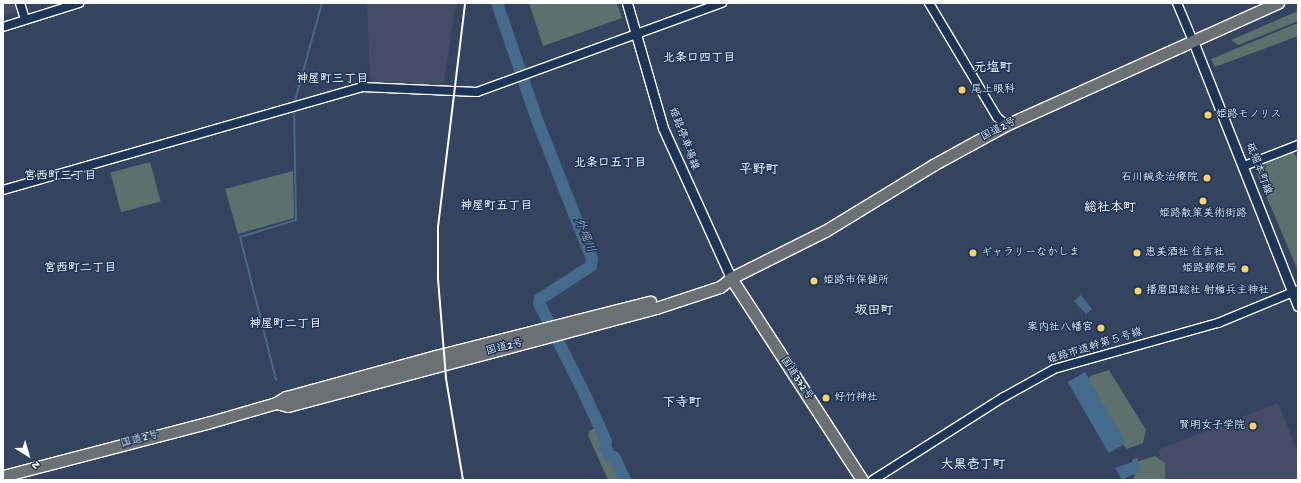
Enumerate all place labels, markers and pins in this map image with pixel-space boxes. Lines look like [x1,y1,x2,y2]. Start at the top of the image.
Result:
place label: 尾上眼科 [971,83,1015,97]
marker: 尾上眼科 [956,84,968,96]
place label: 姫路モノリス [1216,108,1282,122]
marker: 姫路モノリス [1203,110,1213,120]
place label: 石川鍼灸治療院 [1121,171,1198,185]
marker: 石川鍼灸治療院 [1201,172,1213,184]
marker: 姫路散策美術街路 [1198,196,1208,206]
place label: 姫路散策美術街路 [1159,207,1247,221]
place label: ギャラリーなかしま [981,246,1080,260]
place label: 恵美酒社 住吉社 [1145,246,1225,260]
marker: ギャラリーなかしま [968,248,978,258]
marker: 恵美酒社 住吉社 [1132,248,1142,258]
place label: 姫路郵便局 [1182,262,1237,276]
marker: 姫路郵便局 [1240,264,1250,274]
place label: 姫路市保健所 [823,274,889,288]
marker: 姫路市保健所 [808,275,820,287]
place label: 播磨国総社 射楯兵主神社 [1146,284,1270,298]
marker: 播磨国総社 射楯兵主神社 [1133,286,1143,296]
place label: 案内社八幡宮 [1027,321,1093,335]
marker: 案内社八幡宮 [1096,323,1106,333]
place label: 好竹神社 [834,391,878,405]
marker: 好竹神社 [821,393,831,403]
place label: 賢明女子学院 [1179,419,1245,433]
marker: 賢明女子学院 [1248,421,1258,431]

